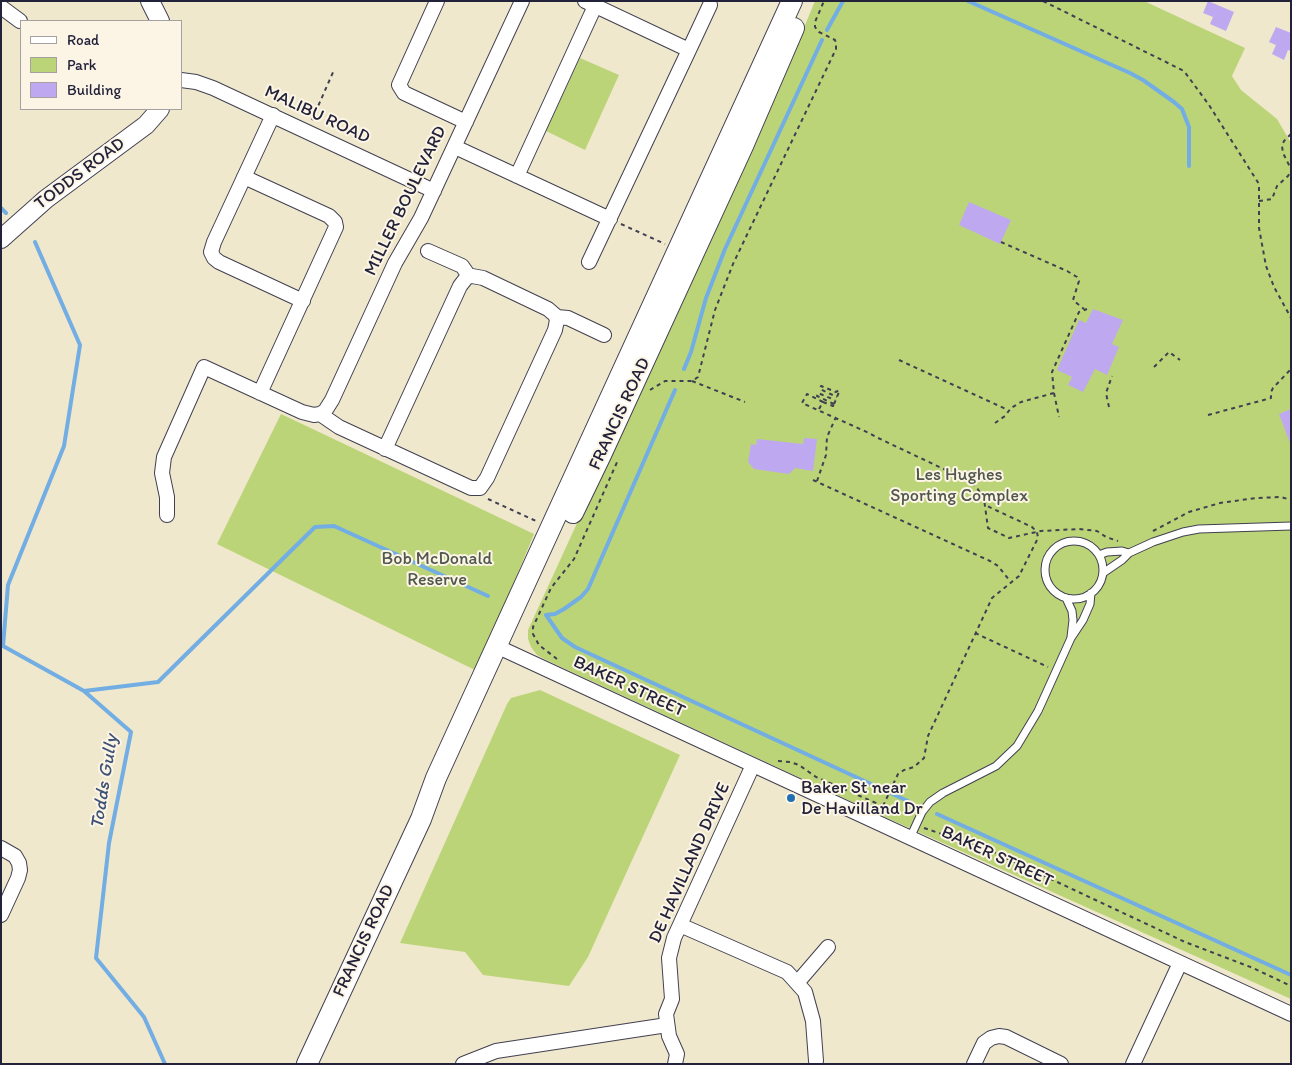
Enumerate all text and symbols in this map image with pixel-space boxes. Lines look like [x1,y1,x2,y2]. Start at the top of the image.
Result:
legend [20,20,182,110]
text: Road [67,31,99,49]
text: Park [67,56,97,74]
text: Building [67,81,121,99]
street label: MALIBU ROAD [261,81,373,149]
street label: MILLER BOULEVARD [360,123,452,279]
street label: TODDS ROAD [31,133,129,215]
street label: FRANCIS ROAD [585,354,655,474]
park label: Les Hughes Sporting Complex [890,464,1028,506]
park label: Bob McDonald Reserve [382,548,492,590]
street label: BAKER STREET [570,652,688,722]
water label: Todds Gully [86,733,124,831]
place label: Baker St near De Havilland Dr [801,777,923,820]
street label: DE HAVILLAND DRIVE [645,779,735,947]
marker: Baker St near De Havilland Dr [785,792,797,804]
street label: BAKER STREET [938,822,1056,892]
street label: FRANCIS ROAD [329,881,399,1001]

